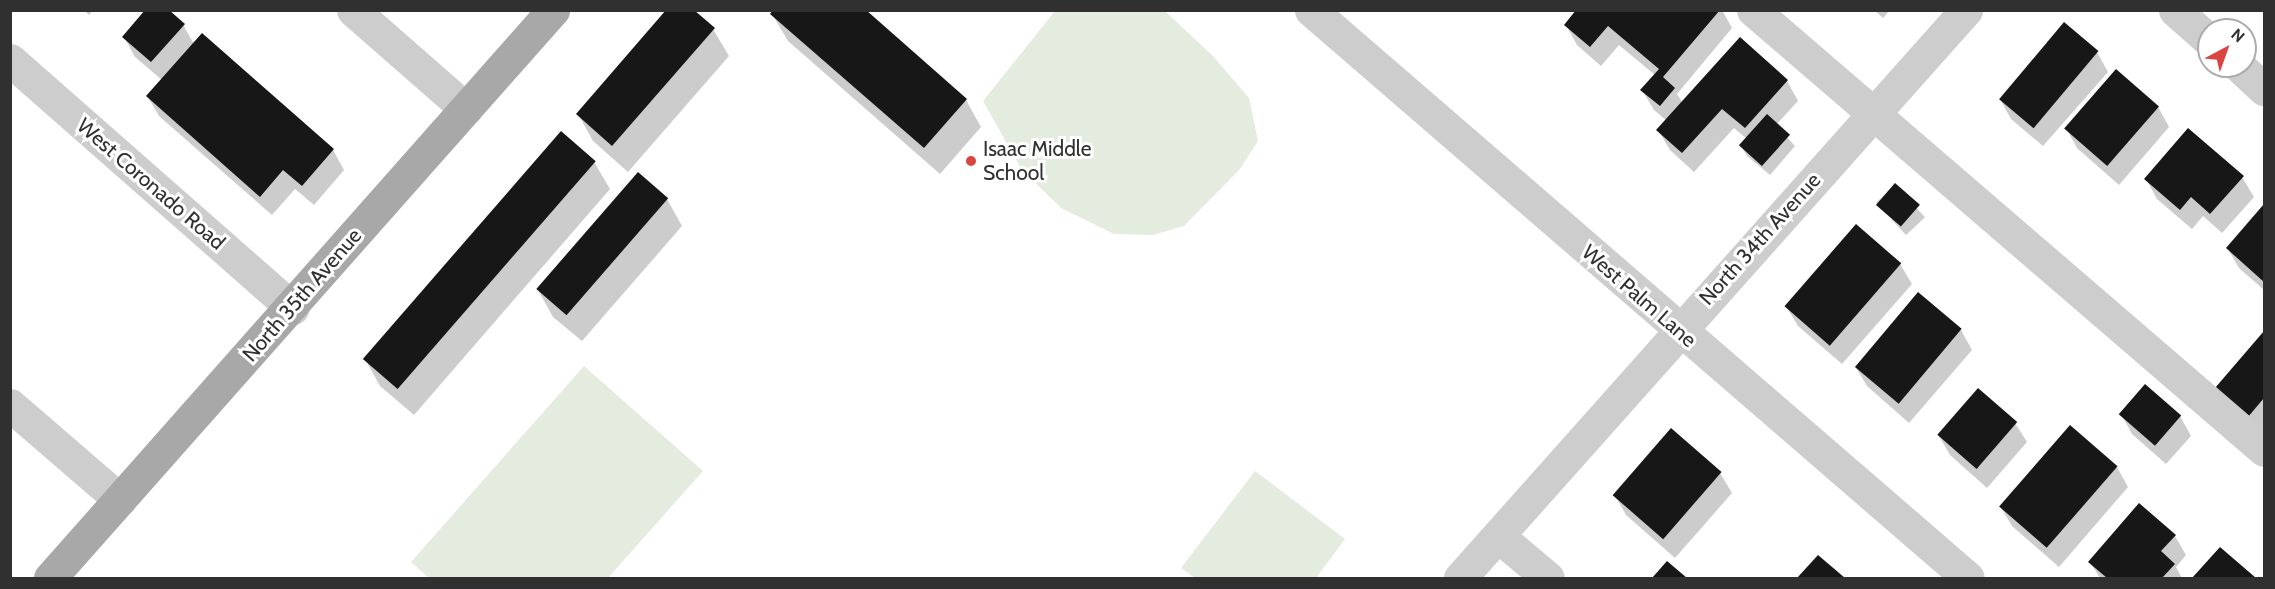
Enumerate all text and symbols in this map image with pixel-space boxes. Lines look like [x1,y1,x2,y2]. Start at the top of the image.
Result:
north arrow [2197,18,2257,78]
text: N [2227,25,2248,46]
street label: West Coronado Road [72,113,230,255]
place label: Isaac Middle School [983,136,1091,186]
marker: Isaac Middle School [964,154,978,168]
street label: North 34th Avenue [1694,168,1826,310]
street label: North 35th Avenue [237,223,367,367]
street label: West Palm Lane [1577,239,1701,353]

